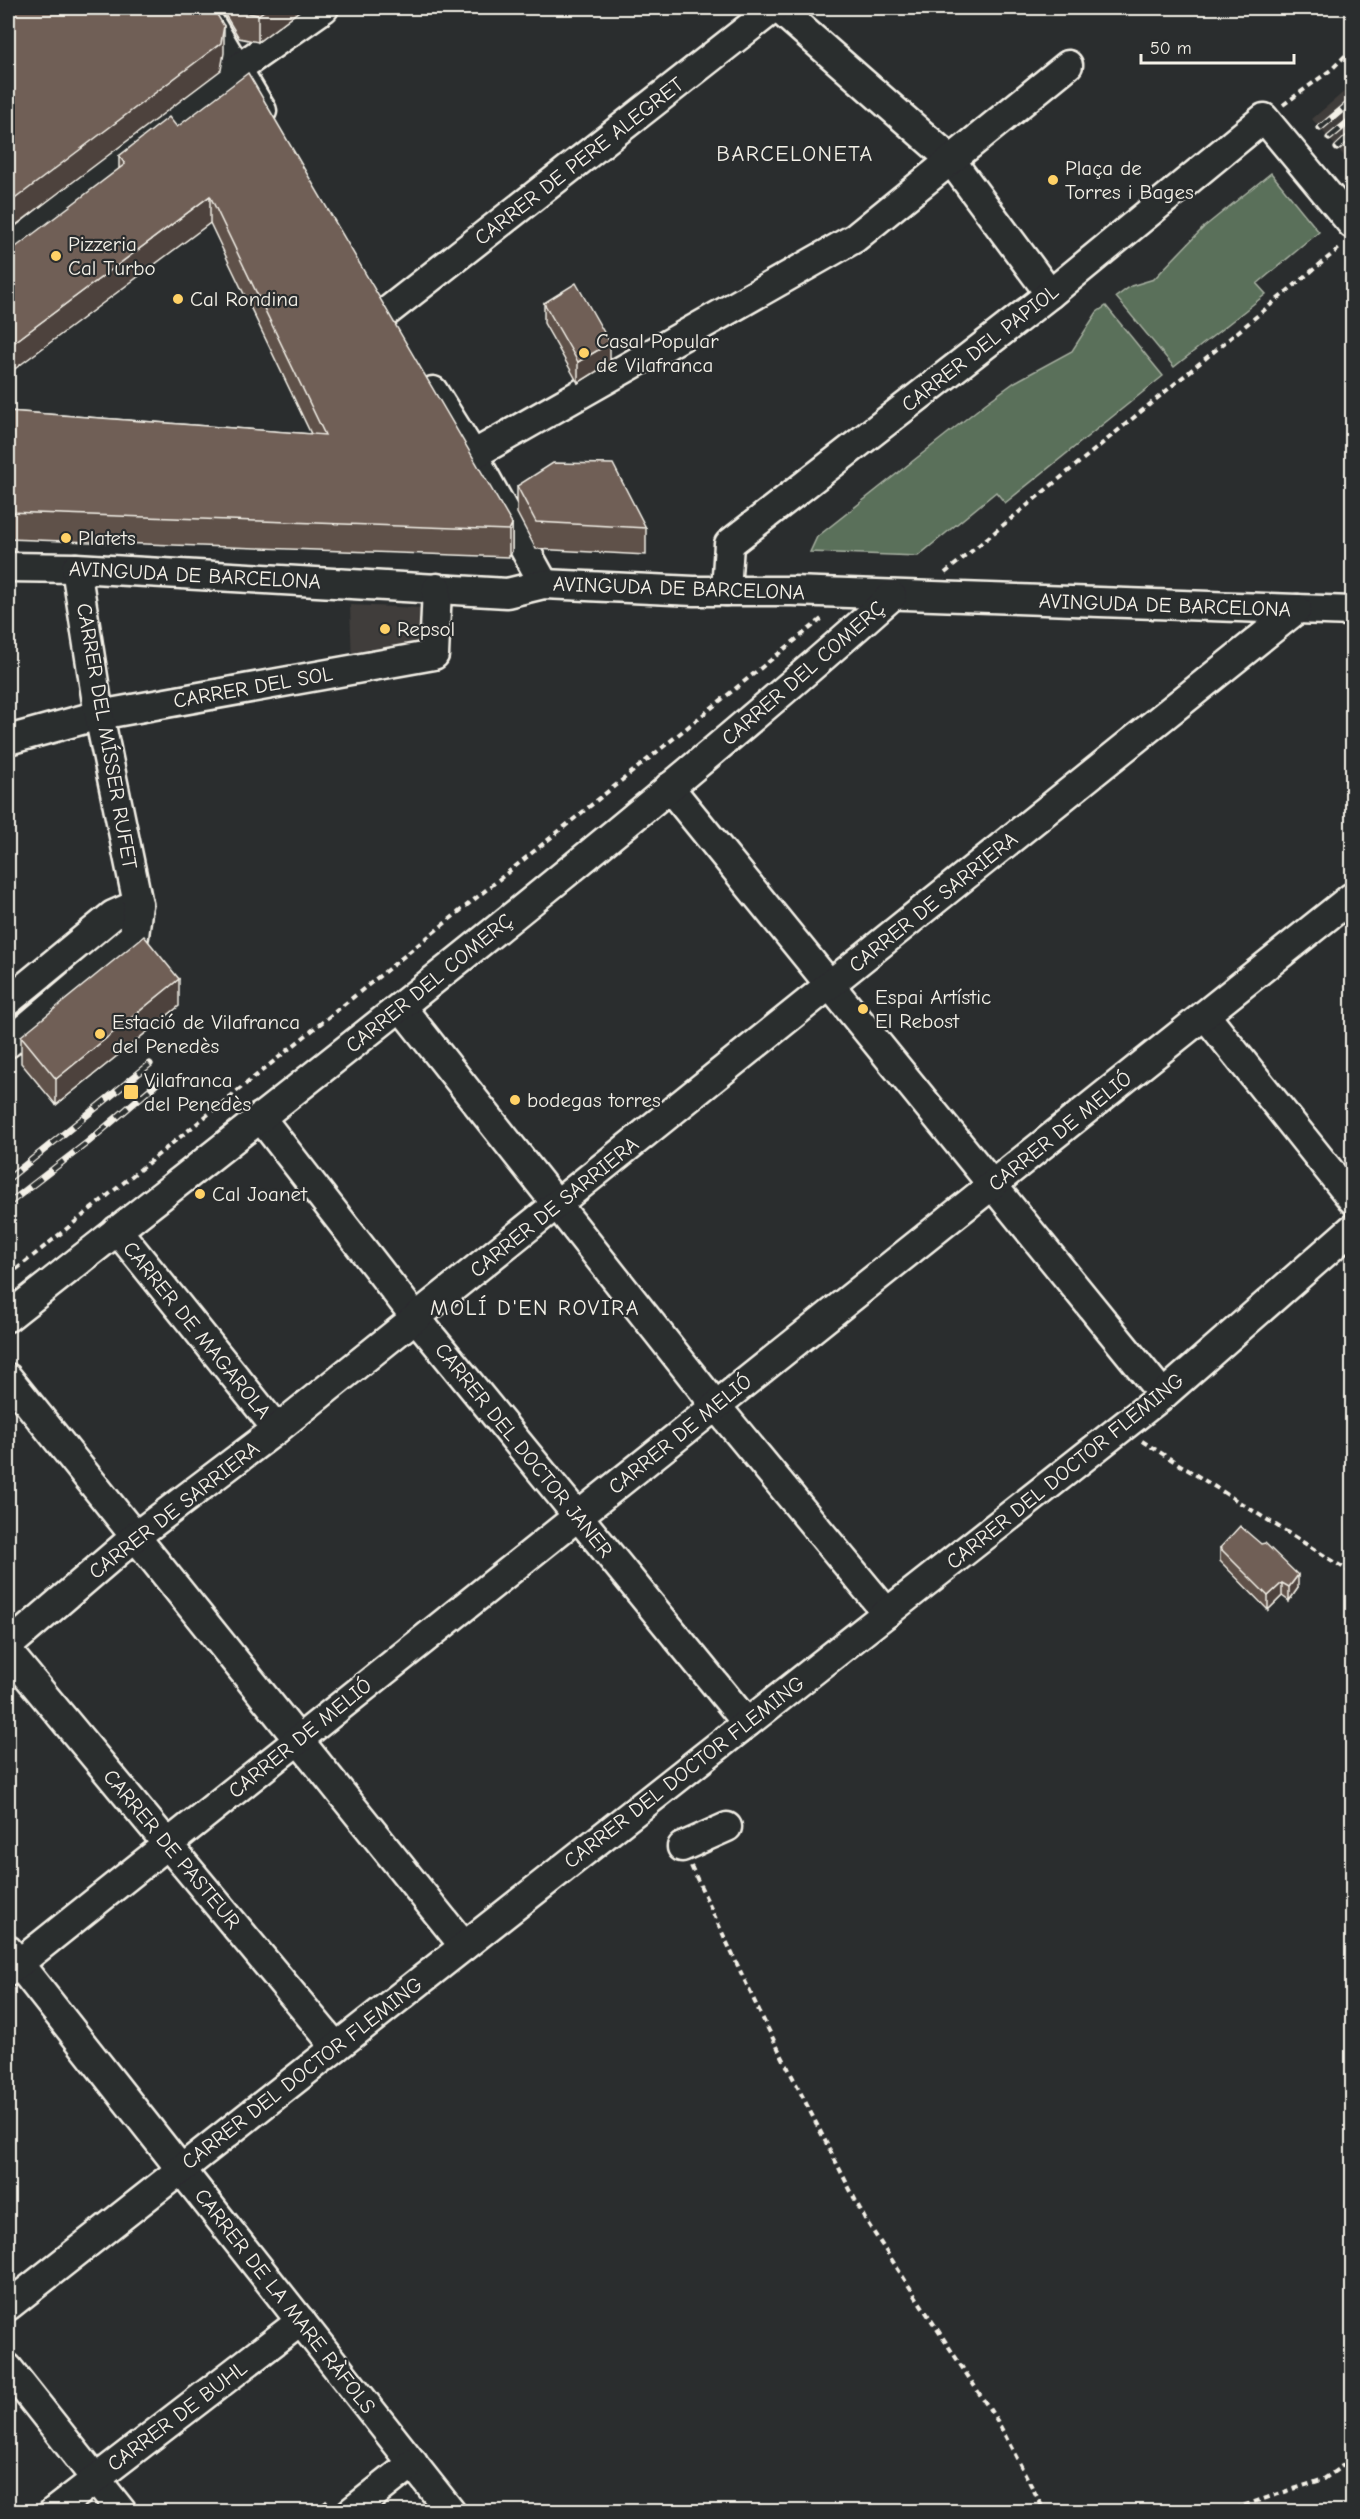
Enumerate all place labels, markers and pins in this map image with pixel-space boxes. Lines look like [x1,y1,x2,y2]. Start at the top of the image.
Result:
place label: Plaça de Torres i Bages [1065,156,1194,204]
marker: Plaça de Torres i Bages [1046,173,1060,187]
place label: Pizzeria Cal Turbo [68,232,156,280]
marker: Pizzeria Cal Turbo [49,249,63,263]
place label: Cal Rondina [190,287,299,311]
marker: Cal Rondina [171,292,185,306]
place label: Casal Popular de Vilafranca [596,329,719,377]
marker: Casal Popular de Vilafranca [577,346,591,360]
place label: Platets [78,526,136,550]
marker: Platets [59,531,73,545]
place label: Repsol [397,617,455,641]
marker: Repsol [378,622,392,636]
place label: Espai Artístic El Rebost [875,985,991,1033]
marker: Espai Artístic El Rebost [856,1002,870,1016]
place label: Estació de Vilafranca del Penedès [112,1010,300,1058]
marker: Estació de Vilafranca del Penedès [93,1027,107,1041]
place label: Vilafranca del Penedès [144,1068,251,1116]
marker: Vilafranca del Penedès [122,1083,140,1101]
place label: bodegas torres [527,1088,661,1112]
marker: bodegas torres [508,1093,522,1107]
place label: Cal Joanet [212,1182,308,1206]
marker: Cal Joanet [193,1187,207,1201]

